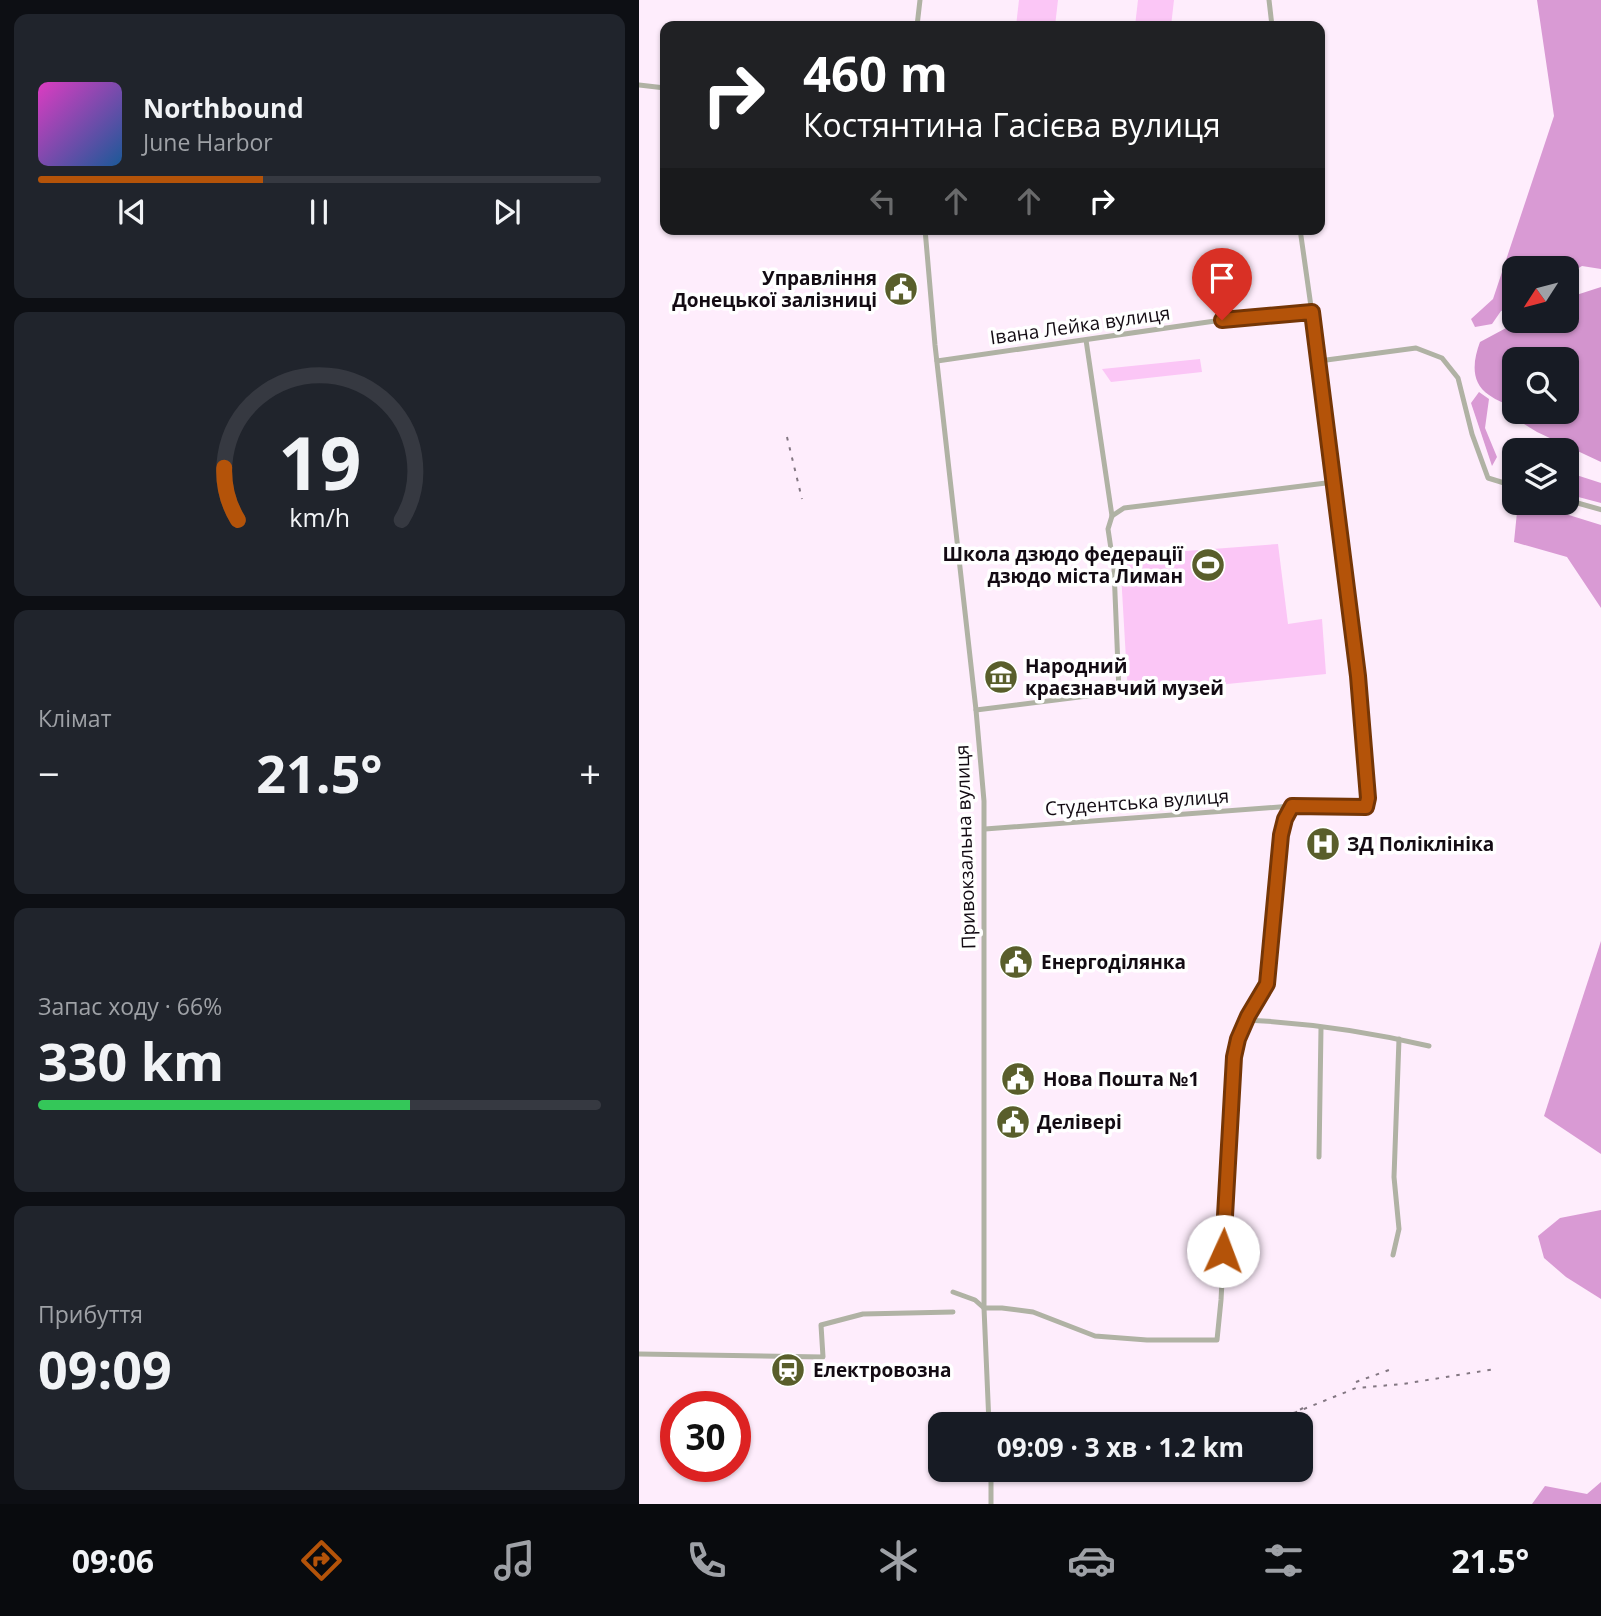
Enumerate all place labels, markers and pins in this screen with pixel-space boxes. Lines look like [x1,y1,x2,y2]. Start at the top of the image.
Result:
pin [1192,248,1252,320]
place label: Управління Донецької залізниці [672,265,877,313]
public building icon: Управління Донецької залізниці [882,270,920,308]
place label: Школа дзюдо федерації дзюдо міста Лиман [942,541,1184,589]
sports icon: Школа дзюдо федерації дзюдо міста Лиман [1189,546,1227,584]
place label: Народний краєзнавчий музей [1025,653,1224,701]
museum icon: Народний краєзнавчий музей [982,658,1020,696]
hospital icon: ЗД Поліклініка [1304,825,1342,863]
place label: ЗД Поліклініка [1347,831,1494,857]
public building icon: Енергоділянка [997,943,1035,981]
place label: Енергоділянка [1041,949,1186,975]
public building icon: Нова Пошта №1 [999,1060,1037,1098]
place label: Нова Пошта №1 [1043,1066,1199,1092]
public building icon: Делівері [994,1103,1032,1141]
place label: Делівері [1037,1109,1122,1135]
station icon: Електровозна [769,1351,807,1389]
place label: Електровозна [813,1357,952,1383]

